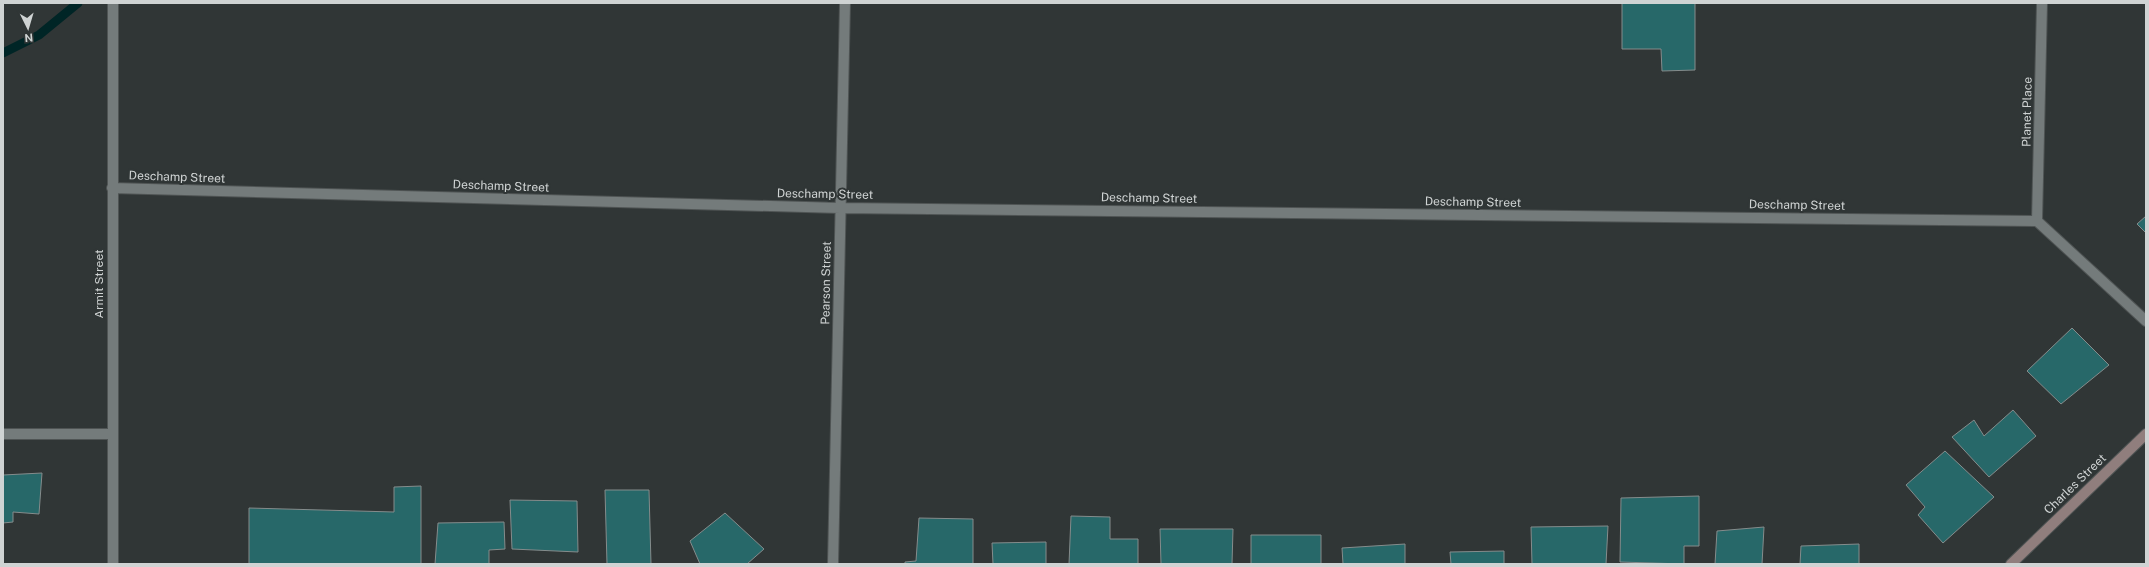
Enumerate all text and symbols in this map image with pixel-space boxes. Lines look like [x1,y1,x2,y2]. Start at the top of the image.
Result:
north arrow [8,8,48,48]
text: N [24,32,34,44]
street label: Planet Place [2019,77,2035,147]
street label: Deschamp Street [129,168,226,186]
street label: Deschamp Street [453,177,550,195]
street label: Deschamp Street [777,186,874,202]
street label: Deschamp Street [1101,190,1198,206]
street label: Deschamp Street [1425,194,1522,210]
street label: Deschamp Street [1749,197,1846,213]
street label: Pearson Street [818,241,834,325]
street label: Armit Street [92,249,106,319]
street label: Charles Street [2041,451,2109,517]

